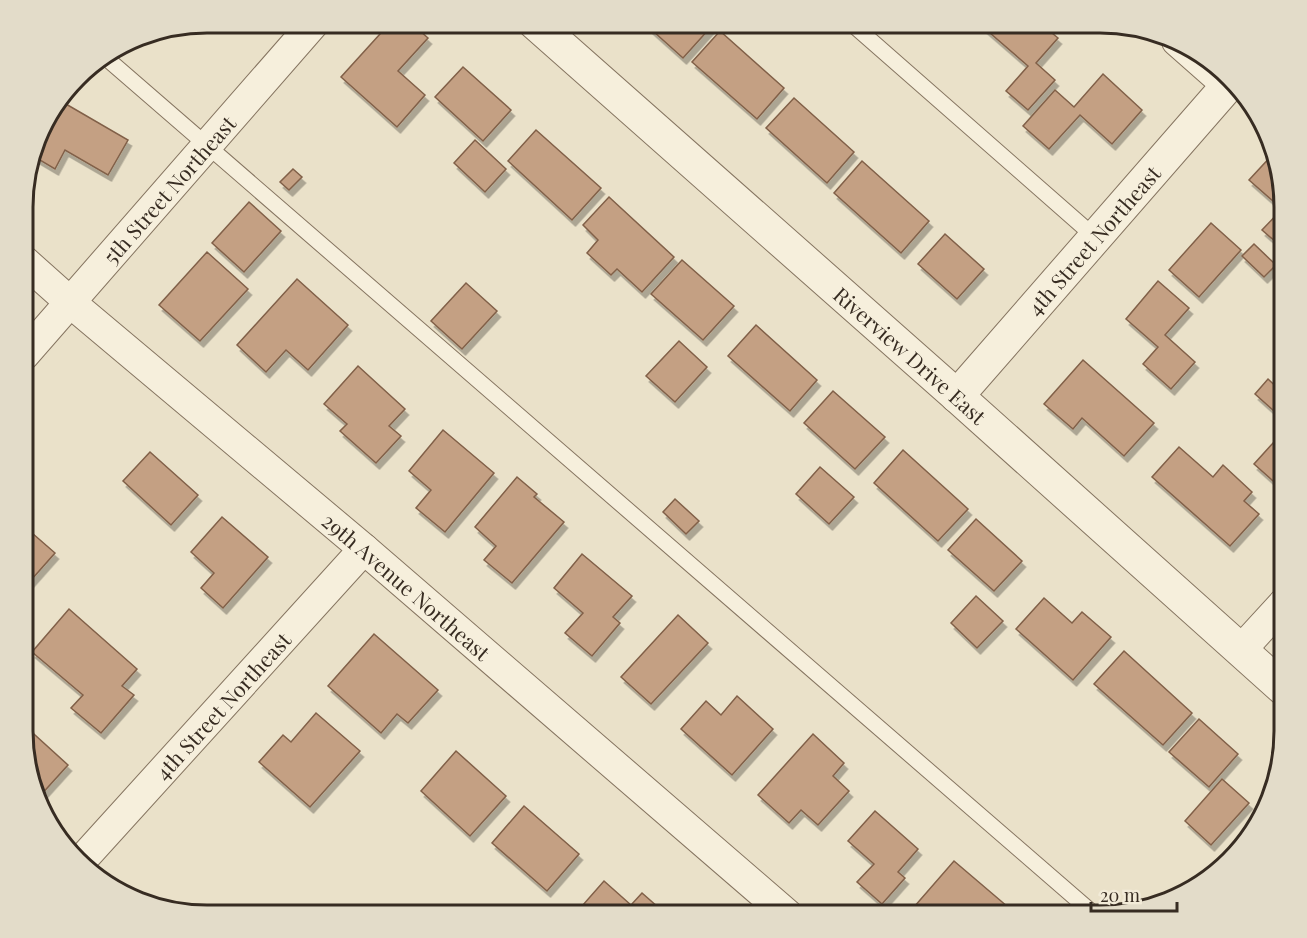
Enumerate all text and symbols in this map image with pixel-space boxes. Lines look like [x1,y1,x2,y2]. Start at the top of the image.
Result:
street label: 5th Street Northeast [96,109,242,269]
street label: 4th Street Northeast [1020,159,1166,321]
street label: Riverview Drive East [828,280,993,430]
street label: 29th Avenue Northeast [317,506,497,666]
street label: 4th Street Northeast [148,625,297,785]
scale bar [1091,875,1176,913]
text: 20 m [1100,883,1140,907]

